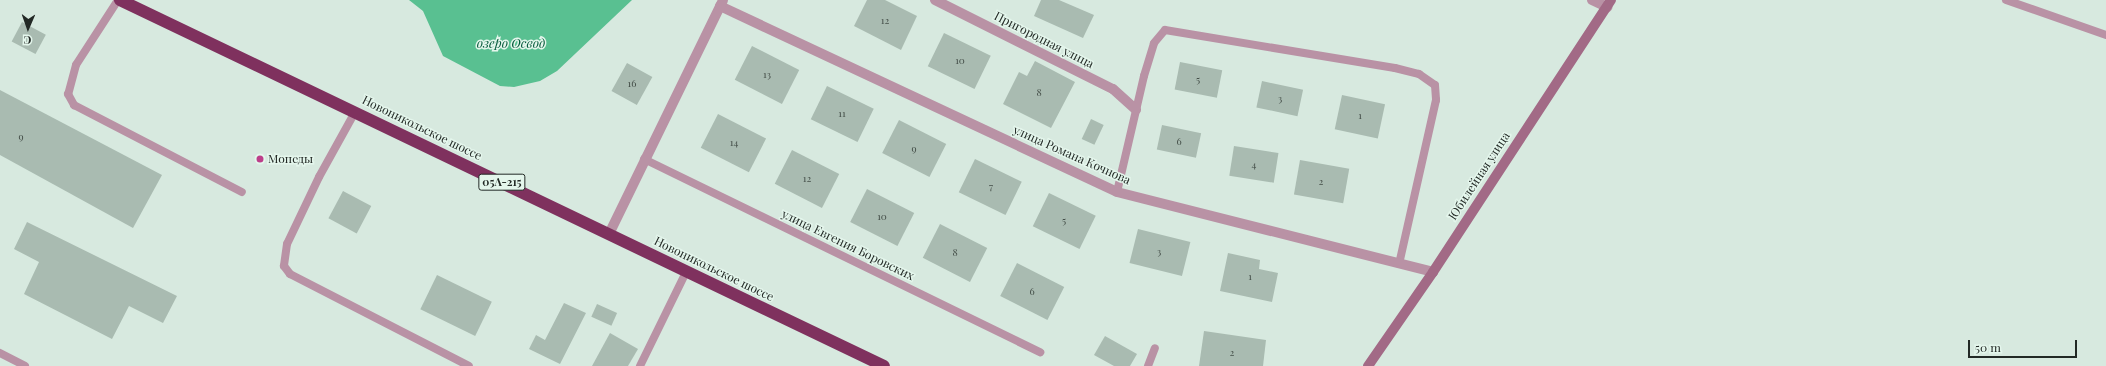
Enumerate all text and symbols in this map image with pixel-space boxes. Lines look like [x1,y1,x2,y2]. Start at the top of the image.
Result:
north arrow [8,8,48,48]
street label: Пригородная улица [992,9,1096,71]
house number: 12 [881,15,889,27]
text: С [23,33,32,48]
water label: озеро Освод [477,35,545,51]
house number: 10 [955,55,965,67]
house number: 13 [763,69,771,81]
house number: 5 [1196,74,1200,86]
house number: 16 [628,78,636,90]
house number: 8 [1036,87,1042,99]
street label: Новоникольское шоссе [360,93,484,163]
house number: 3 [1278,93,1282,105]
house number: 11 [838,108,846,120]
house number: 1 [1358,110,1362,122]
street label: улица Романа Кочнова [1011,123,1133,187]
street label: Юбилейная улица [1445,129,1513,223]
house number: 9 [18,131,24,143]
house number: 6 [1176,136,1182,148]
house number: 14 [730,137,738,149]
house number: 9 [911,143,917,155]
place label: Мопеды [268,152,313,166]
marker: Мопеды [255,154,265,164]
house number: 4 [1252,159,1256,171]
road number: 05А-215 [478,173,526,191]
house number: 12 [803,173,811,185]
house number: 2 [1319,176,1323,188]
house number: 7 [989,181,993,193]
street label: улица Евгения Боровских [779,207,917,283]
house number: 10 [877,211,887,223]
house number: 5 [1062,215,1066,227]
street label: Новоникольское шоссе [652,234,776,304]
house number: 3 [1157,246,1161,258]
house number: 8 [952,247,958,259]
house number: 1 [1248,271,1252,283]
house number: 6 [1029,286,1035,298]
scale bar [1970,332,2079,358]
text: 50 m [1975,339,2001,355]
house number: 2 [1230,347,1234,359]

